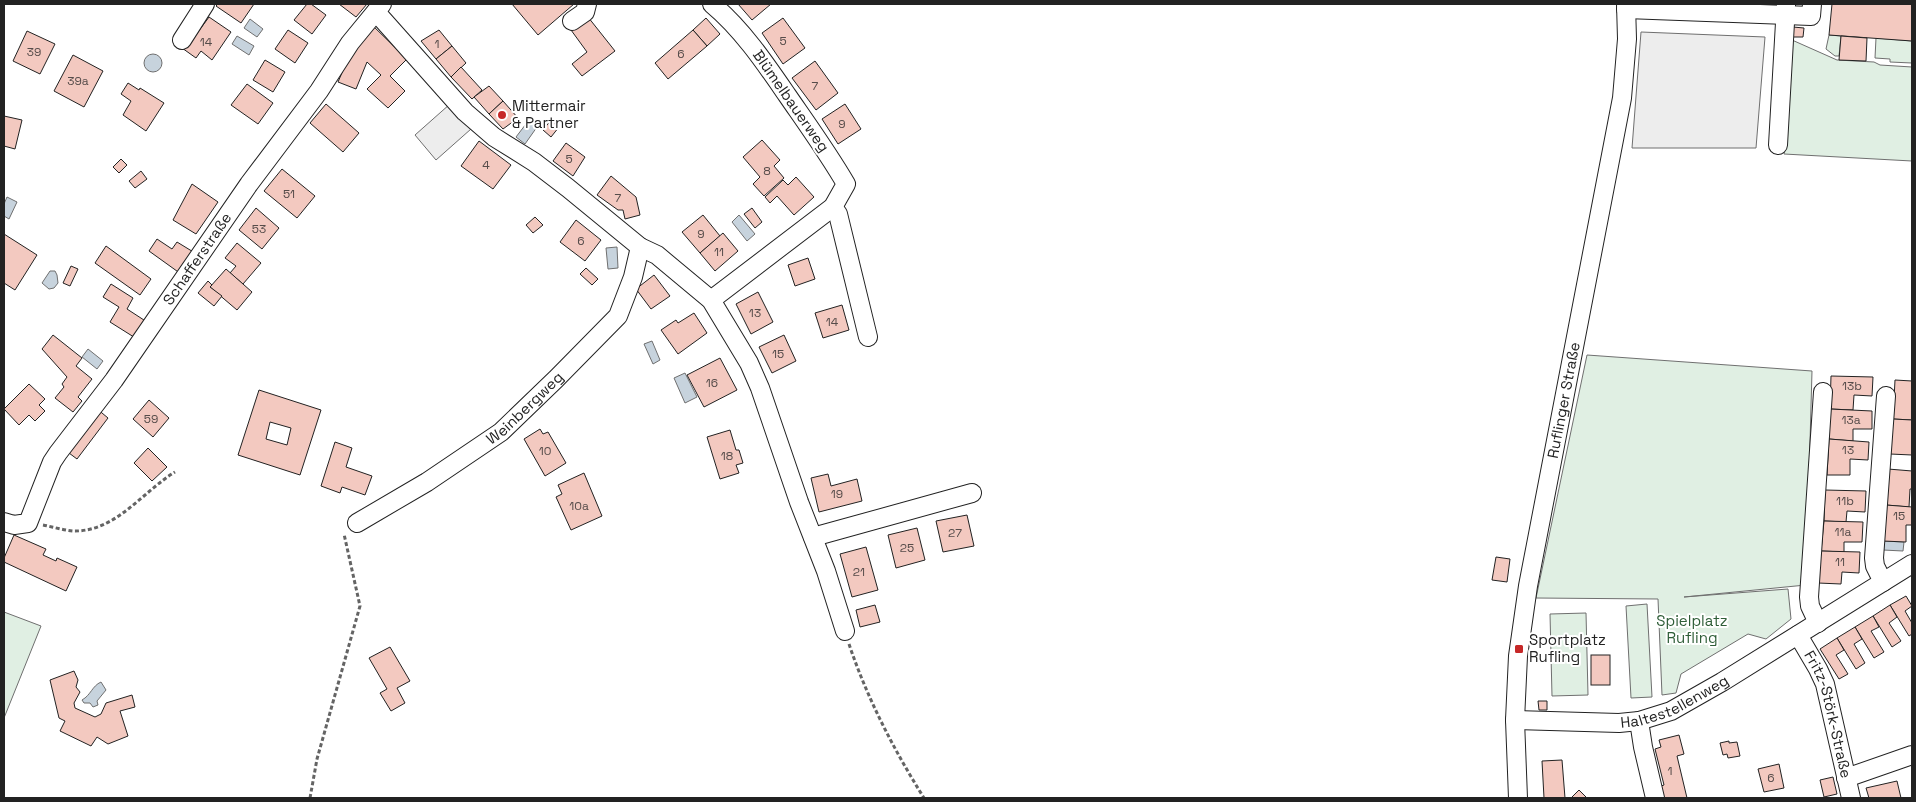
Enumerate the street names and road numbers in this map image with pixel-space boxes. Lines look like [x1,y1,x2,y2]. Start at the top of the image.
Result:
street label: Blümelbauerweg [749,46,834,155]
street label: Schafferstraße [159,209,236,308]
street label: Ruflinger Straße [1543,340,1584,460]
street label: Weinbergweg [482,367,567,448]
street label: Fritz-Störk-Straße [1800,647,1856,780]
street label: Haltestellenweg [1620,670,1732,732]

